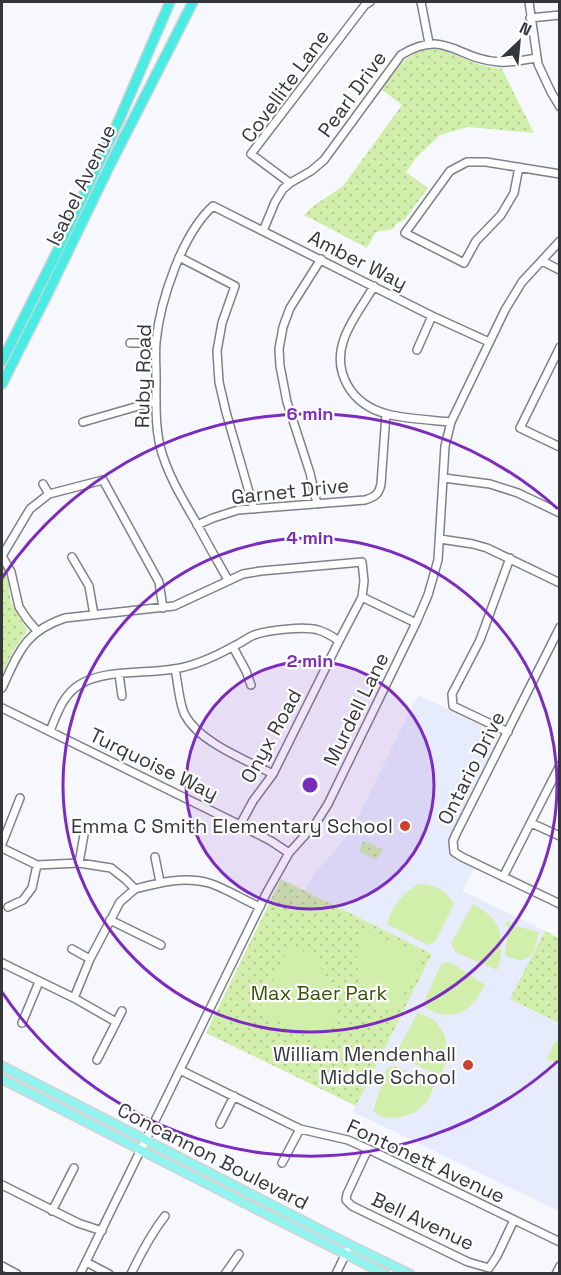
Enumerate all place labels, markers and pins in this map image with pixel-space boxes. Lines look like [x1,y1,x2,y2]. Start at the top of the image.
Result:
centre of rings [300,775,320,795]
place label: Emma C Smith Elementary School [71,813,393,839]
marker: Emma C Smith Elementary School [398,819,412,833]
place label: William Mendenhall Middle School [273,1041,456,1090]
marker: William Mendenhall Middle School [461,1058,475,1072]

